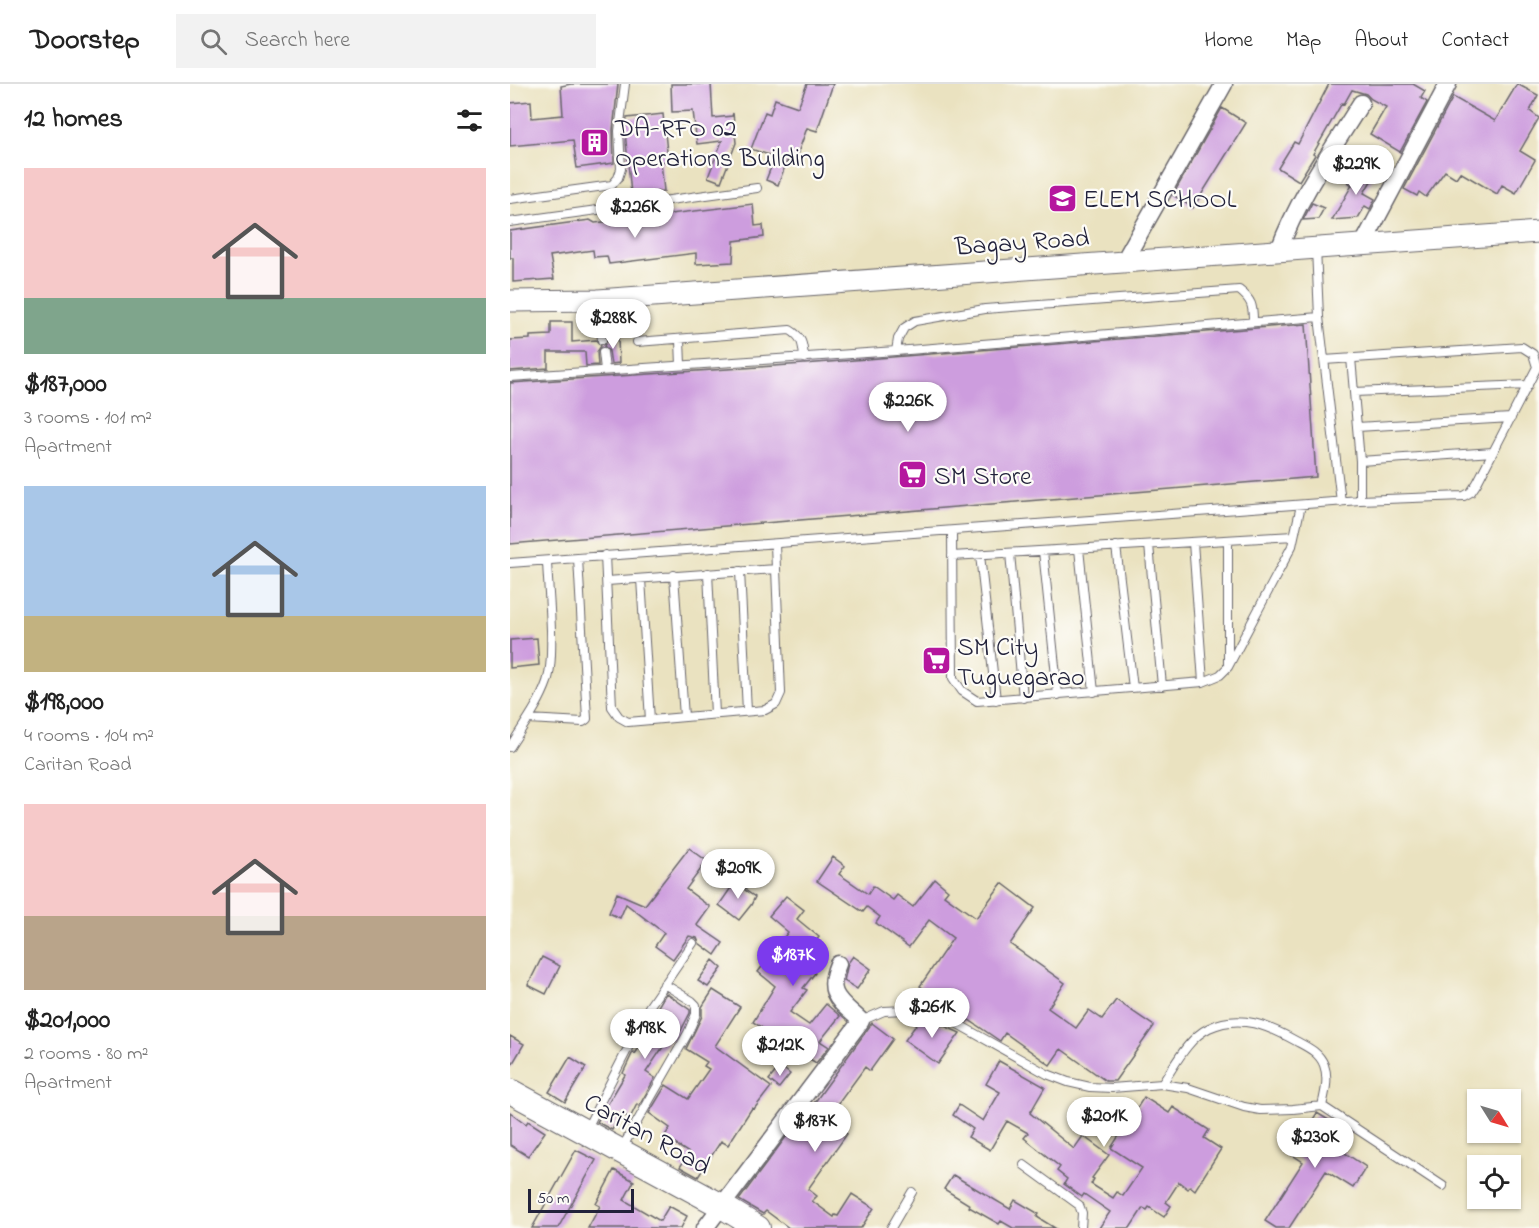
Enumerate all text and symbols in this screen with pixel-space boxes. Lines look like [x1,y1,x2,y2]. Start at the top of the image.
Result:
search box [176,14,596,68]
text: Doorstep [30,21,140,62]
icon: search [197,25,230,58]
text: Search here [245,25,350,57]
text: Home [1204,26,1253,56]
text: Map [1286,26,1321,56]
text: About [1354,26,1408,56]
text: Contact [1441,26,1509,56]
text: 12 homes [24,101,123,139]
icon: filters [453,104,486,137]
place label: DA-RFO 02 Operations Building [614,111,825,179]
building icon: DA-RFO 02 Operations Building [578,126,610,158]
pin: $229K [1314,145,1398,196]
text: $229K [1332,150,1380,179]
school or university icon: ELEM SCHOOL [1046,182,1078,214]
place label: ELEM SCHOOL [1083,182,1237,220]
pin: $226K [593,188,677,239]
text: $226K [610,193,660,222]
icon: home [201,207,309,315]
street label: Bagay Road [953,220,1091,268]
pin: $288K [571,299,655,350]
text: $288K [590,304,636,333]
text: $187,000 [24,366,107,404]
pin: $226K [866,382,950,433]
text: $226K [883,387,933,416]
text: 3 rooms · 101 m² [24,404,152,433]
text: Apartment [24,433,112,462]
supermarket icon: SM Store [897,459,929,491]
place label: SM Store [934,459,1032,497]
icon: home [201,525,309,633]
place label: SM City Tuguegarao [957,630,1085,698]
supermarket icon: SM City Tuguegarao [920,645,952,677]
text: $198,000 [24,684,104,722]
text: 4 rooms · 104 m² [24,722,154,751]
text: Caritan Road [24,751,131,780]
icon: home [201,843,309,951]
pin: $209K [696,849,780,900]
text: $209K [715,854,761,883]
pin: $187K [751,936,835,987]
text: $187K [771,941,815,970]
pin: $261K [890,988,974,1039]
text: $261K [909,993,955,1022]
text: $201,000 [24,1002,110,1040]
pin: $198K [603,1009,687,1060]
text: $198K [624,1014,666,1043]
pin: $212K [738,1026,822,1077]
text: $212K [756,1031,804,1060]
text: 2 rooms · 80 m² [24,1040,149,1069]
text: Apartment [24,1069,112,1098]
street label: Caritan Road [576,1085,717,1186]
north arrow [1467,1089,1521,1143]
map controls [1467,1089,1521,1209]
pin: $201K [1062,1097,1146,1148]
pin: $187K [773,1102,857,1153]
text: $201K [1081,1102,1127,1131]
text: $187K [793,1107,837,1136]
pin: $230K [1273,1118,1357,1169]
text: $230K [1291,1123,1339,1152]
button: locate [1467,1155,1521,1209]
scale bar [528,1186,634,1214]
text: 50 m [537,1187,569,1211]

